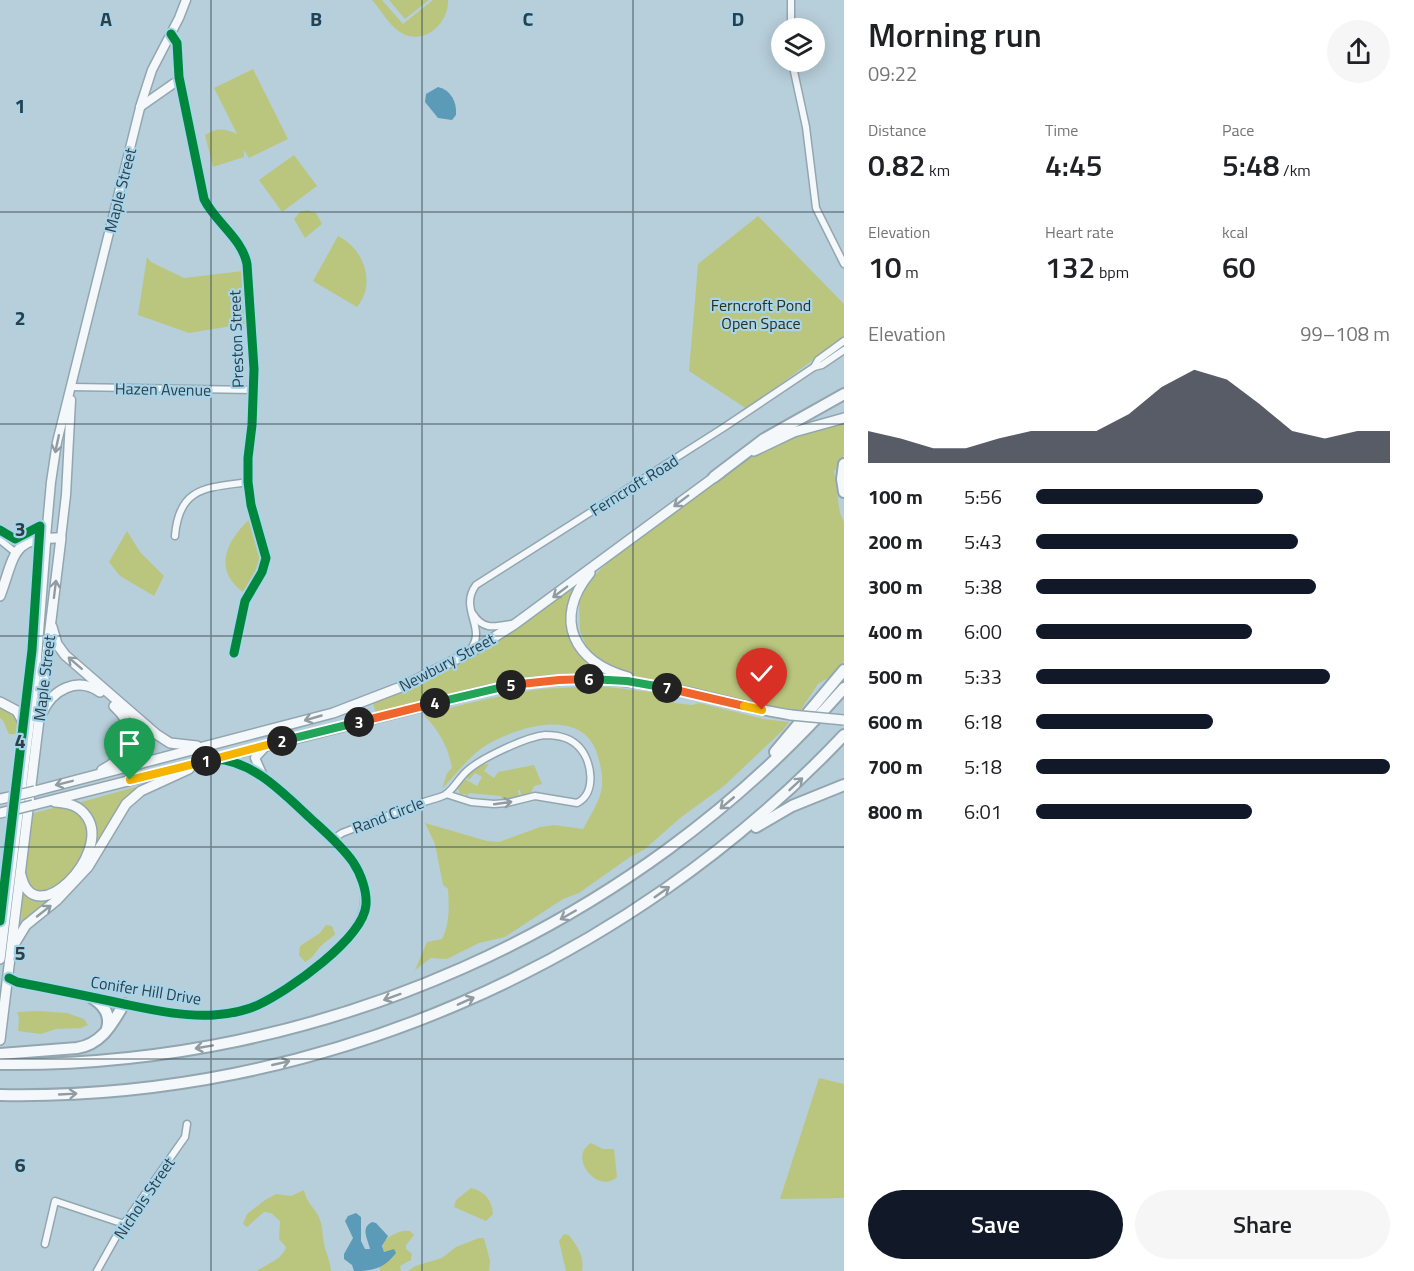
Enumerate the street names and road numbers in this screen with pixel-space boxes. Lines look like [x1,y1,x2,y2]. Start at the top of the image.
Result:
street label: Maple Street [98,145,142,235]
street label: Preston Street [222,289,250,388]
street label: Hazen Avenue [115,376,211,402]
street label: Ferncroft Road [585,448,683,522]
street label: Newbury Street [395,626,500,697]
street label: Maple Street [27,633,61,722]
street label: Rand Circle [349,790,427,840]
street label: Conifer Hill Drive [89,969,203,1011]
street label: Nichols Street [108,1152,181,1244]

